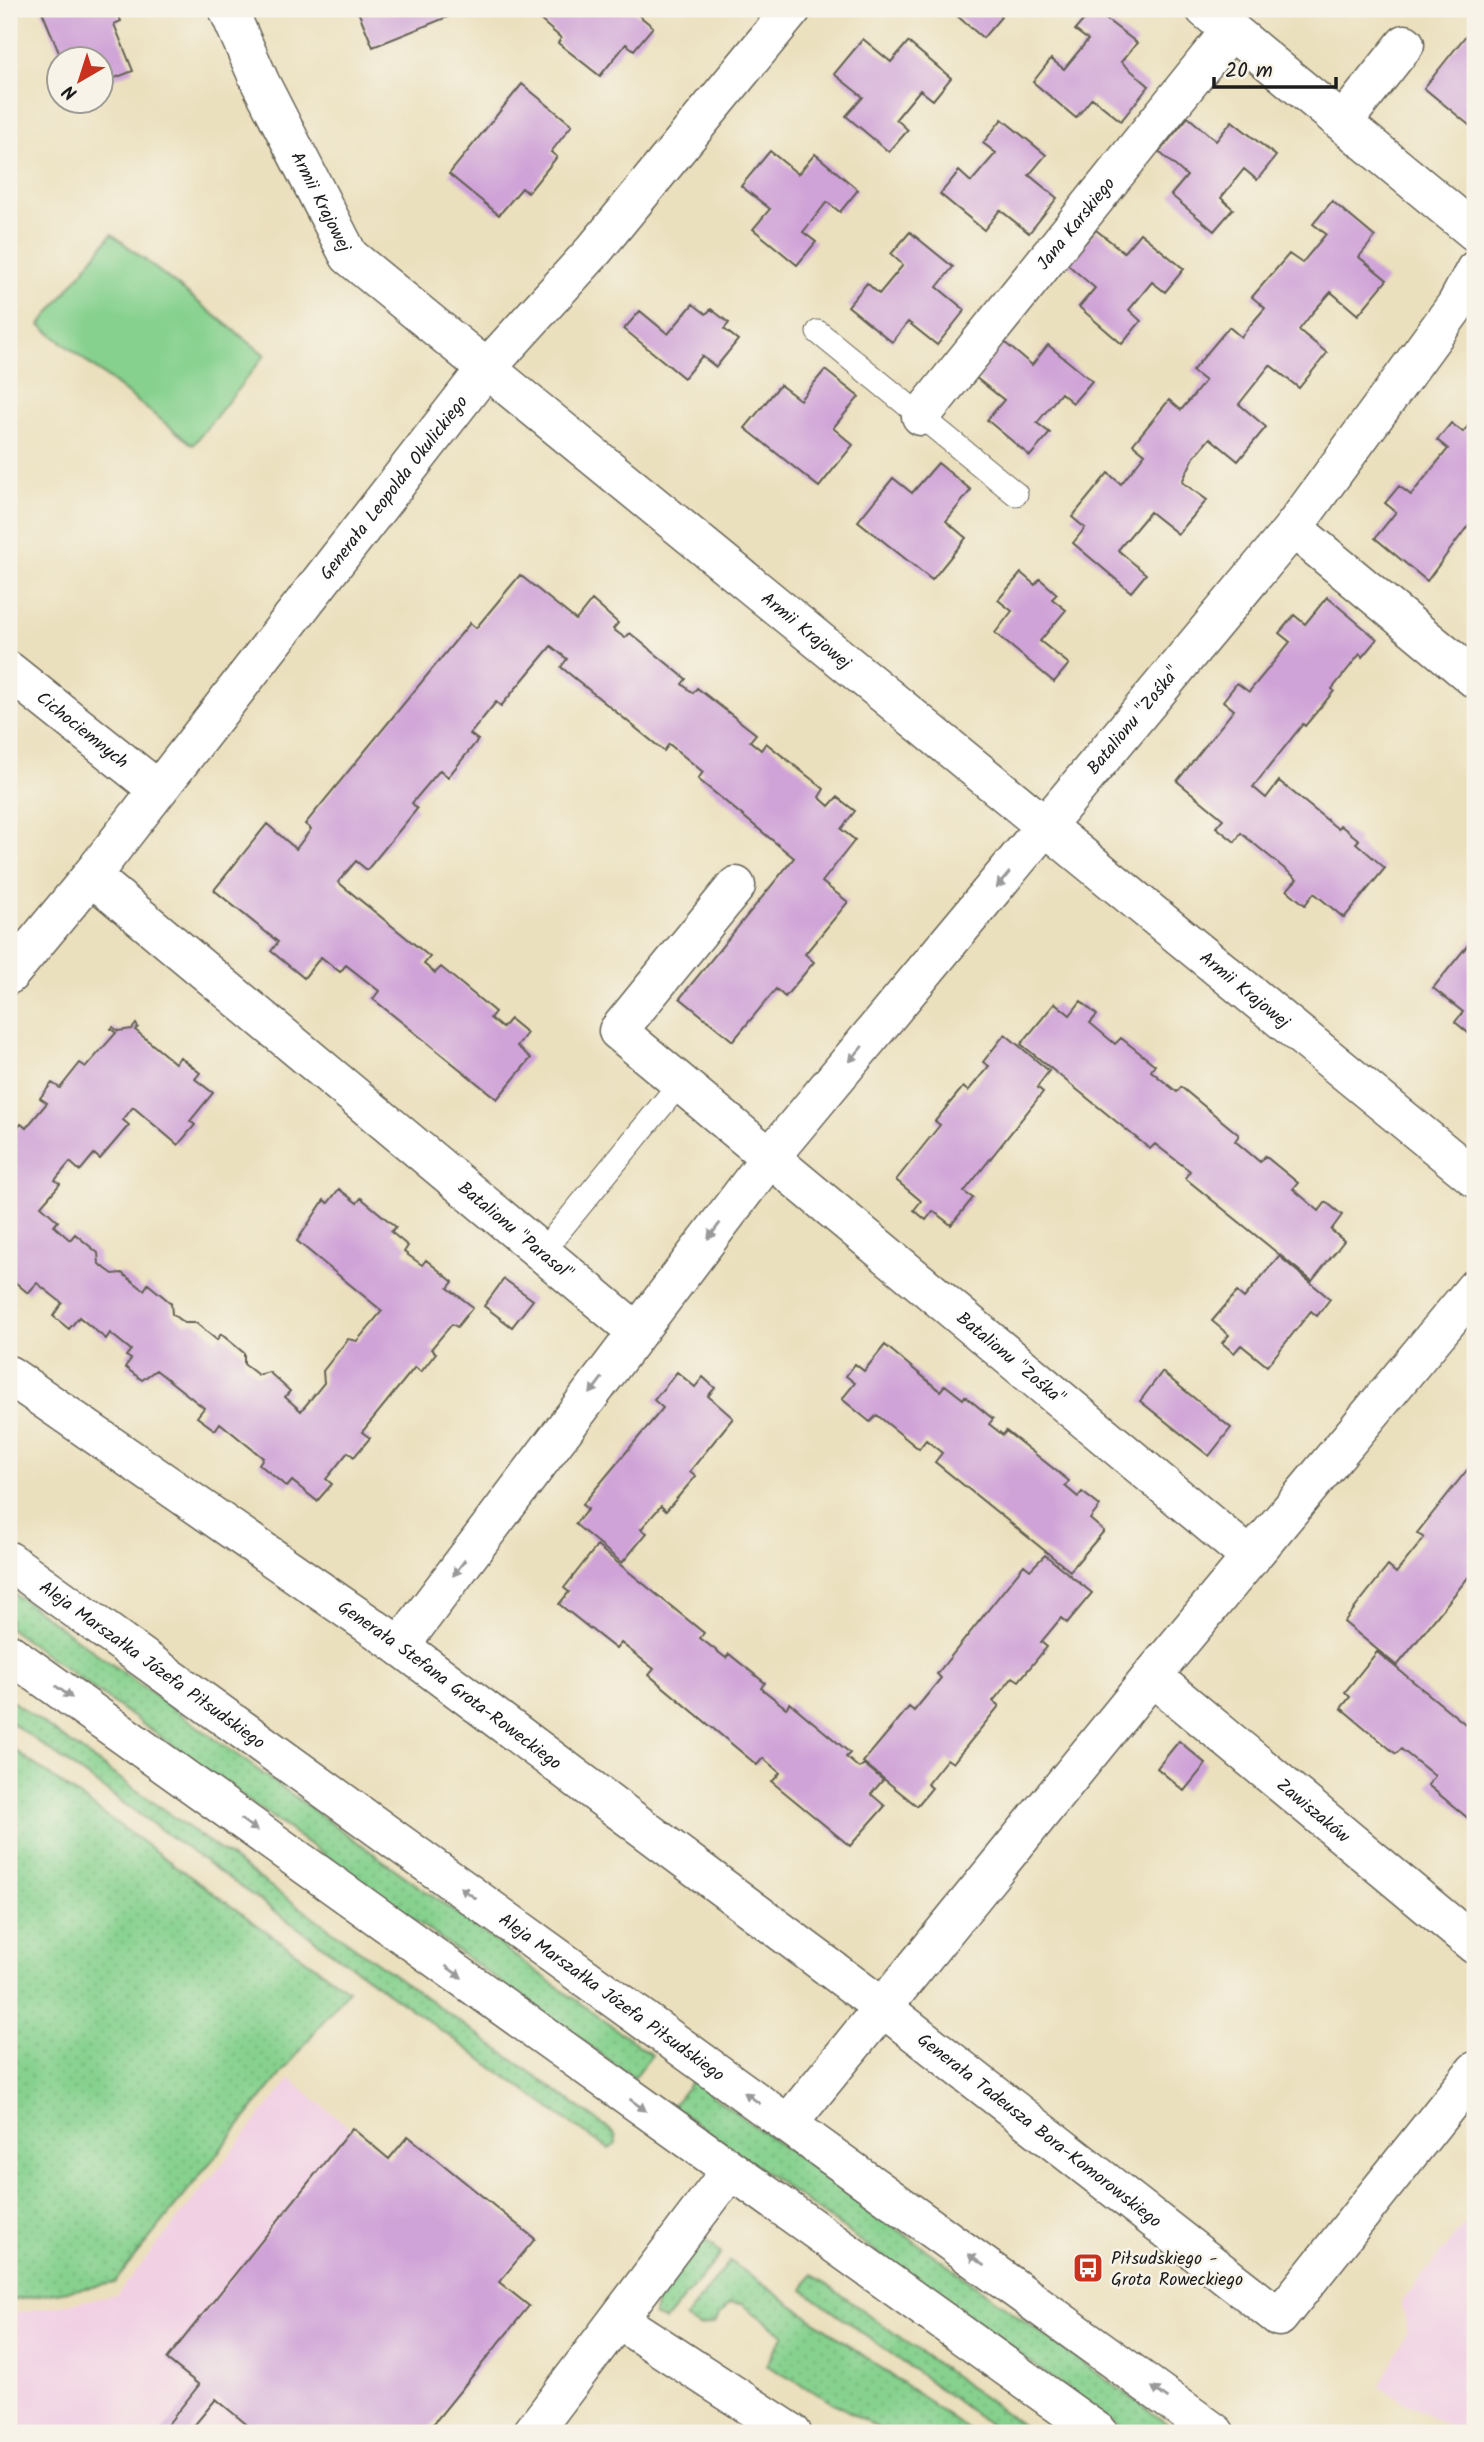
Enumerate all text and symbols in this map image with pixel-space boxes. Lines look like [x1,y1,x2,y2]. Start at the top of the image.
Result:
north arrow [46,46,116,116]
scale bar [1214,46,1337,90]
text: 20 m [1225,55,1273,88]
text: N [56,76,85,107]
street label: Armii Krajowej [282,147,358,259]
street label: Jana Karskiego [1030,171,1123,277]
street label: Generała Leopolda Okulickiego [313,390,476,587]
street label: Armii Krajowej [754,586,858,678]
street label: Batalionu "Zośka" [1080,661,1188,782]
street label: Cichociemnych [29,685,134,777]
one-way arrow [996,871,1011,888]
street label: Armii Krajowej [1192,945,1297,1038]
one-way arrow [849,1044,864,1062]
street label: Batalionu "Parasol" [450,1175,579,1288]
one-way arrow [707,1222,721,1240]
street label: Batalionu "Zośka" [949,1305,1070,1413]
one-way arrow [588,1377,603,1395]
one-way arrow [452,1559,466,1577]
street label: Aleja Marszałka Józefa Piłsudskiego [32,1574,271,1758]
street label: Generała Stefana Grota-Roweckiego [331,1594,567,1778]
one-way arrow [55,1685,73,1699]
street label: Zawiszaków [1269,1772,1356,1852]
one-way arrow [240,1818,258,1832]
one-way arrow [459,1886,477,1900]
street label: Aleja Marszałka Józefa Piłsudskiego [492,1906,730,2090]
one-way arrow [445,1965,463,1979]
street label: Generała Tadeusza Bora-Komorowskiego [910,2026,1167,2236]
one-way arrow [743,2091,761,2105]
one-way arrow [629,2098,647,2112]
place label: Piłsudskiego - Grota Roweckiego [1111,2245,1243,2295]
bus stop icon: Piłsudskiego - Grota Roweckiego [1071,2251,1105,2285]
one-way arrow [967,2253,985,2267]
one-way arrow [1151,2386,1169,2400]

